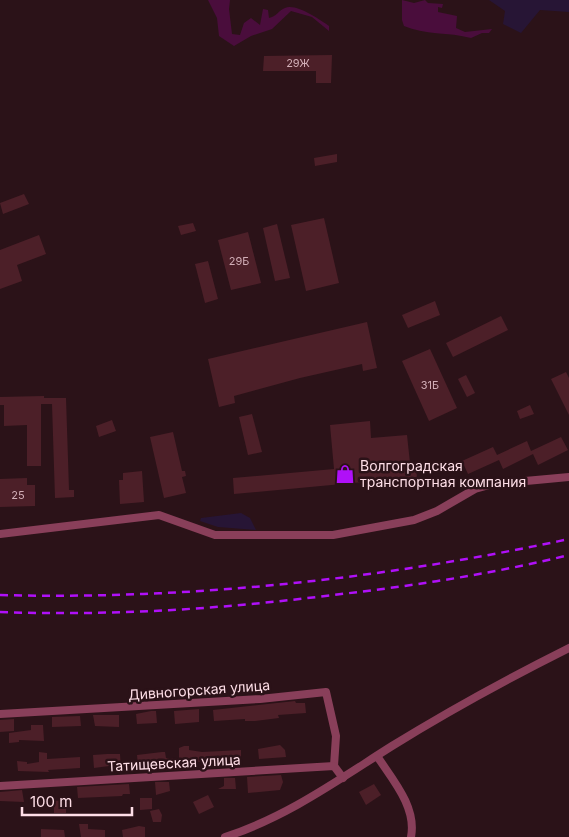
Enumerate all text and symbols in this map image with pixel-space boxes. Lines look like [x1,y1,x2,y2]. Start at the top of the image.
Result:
house number: 29Ж [286,56,310,70]
house number: 29Б [229,254,249,268]
house number: 31Б [421,378,439,392]
place label: Волгоградская транспортная компания [360,457,526,490]
shop icon: Волгоградская транспортная компания [334,463,356,485]
house number: 25 [11,488,25,502]
street label: Дивногорская улица [127,676,270,703]
street label: Татищевская улица [107,751,241,774]
scale bar [22,784,132,816]
text: 100 m [30,792,72,811]

